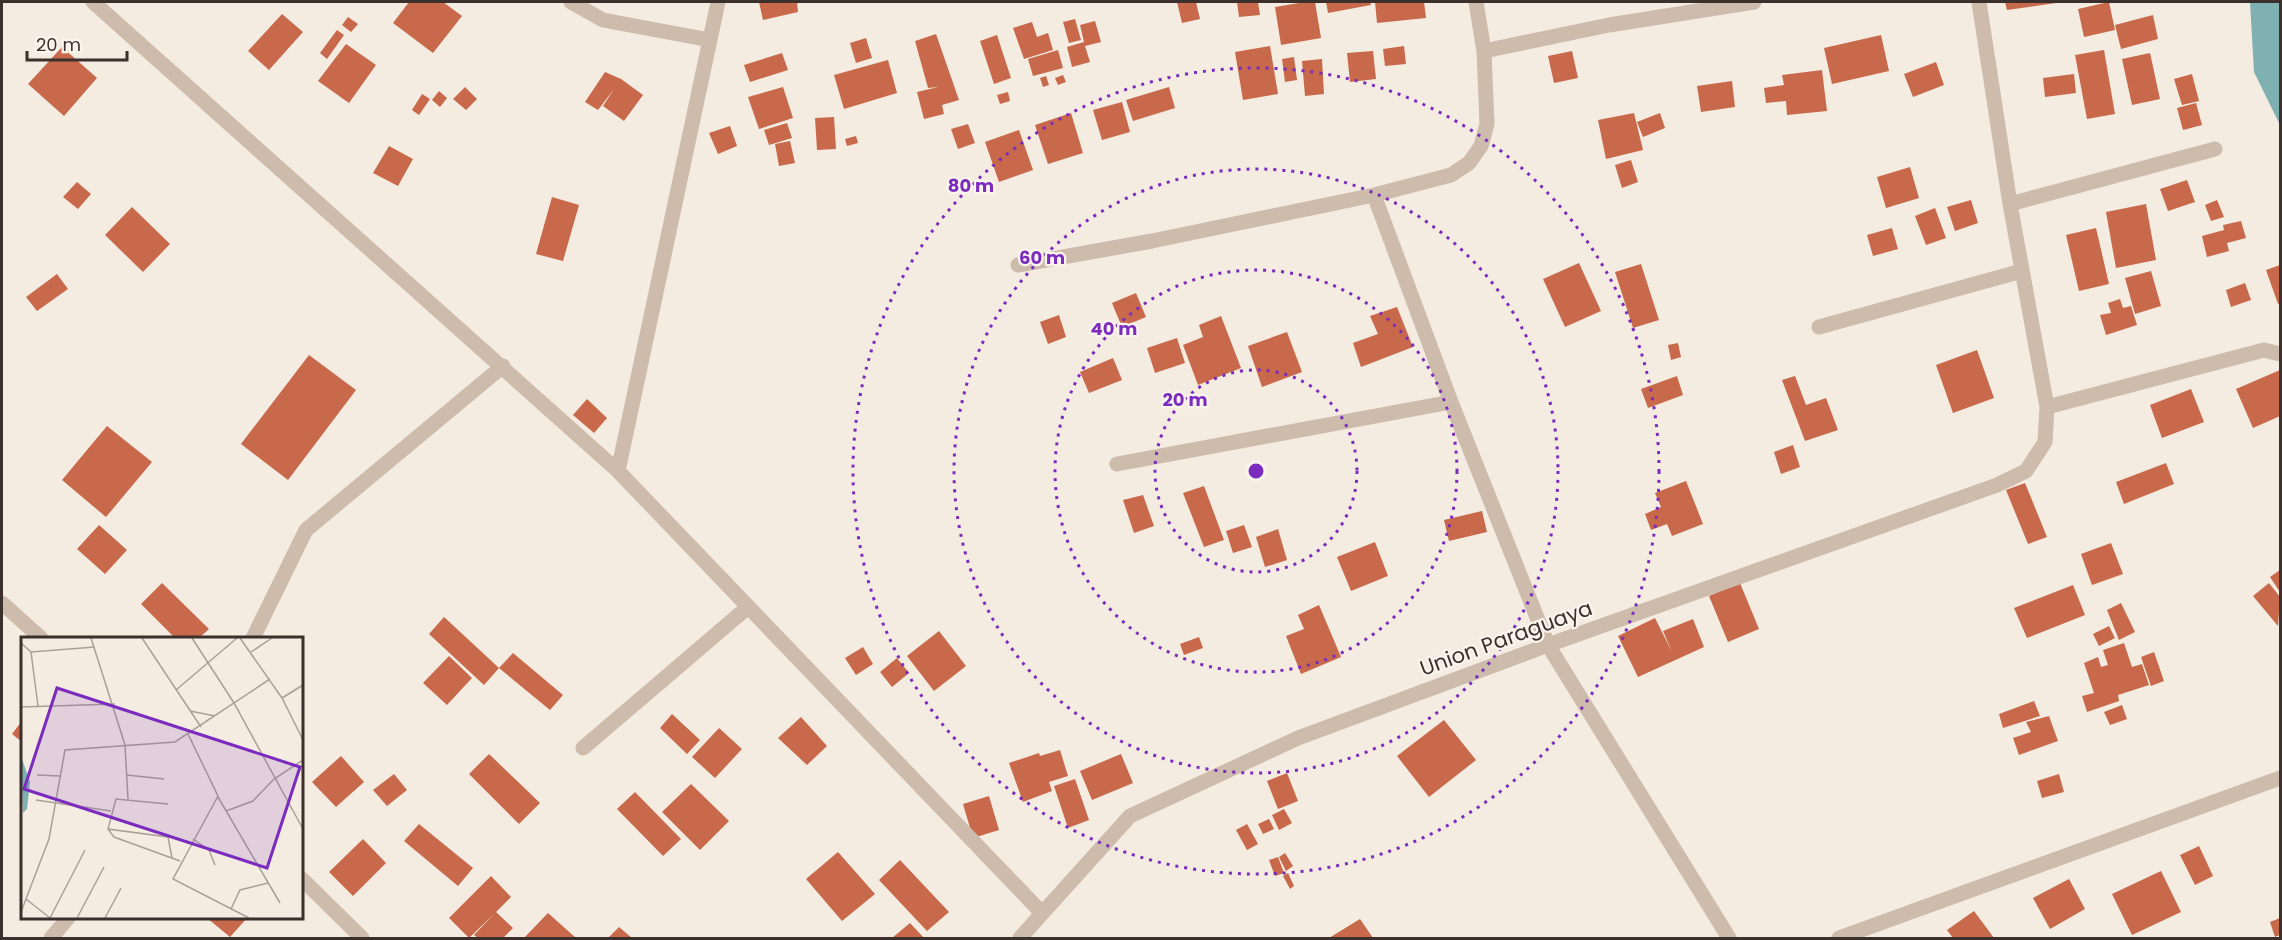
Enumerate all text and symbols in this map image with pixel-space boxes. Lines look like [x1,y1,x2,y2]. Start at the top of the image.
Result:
scale bar [27,24,128,62]
text: 20 m [36,32,81,57]
text: 80 m [948,173,994,198]
text: 60 m [1019,245,1065,270]
text: 40 m [1091,316,1137,341]
text: 20 m [1163,387,1207,412]
centre of rings [1246,461,1266,481]
street label: Union Paraguaya [1416,593,1596,683]
inset map [21,637,303,919]

